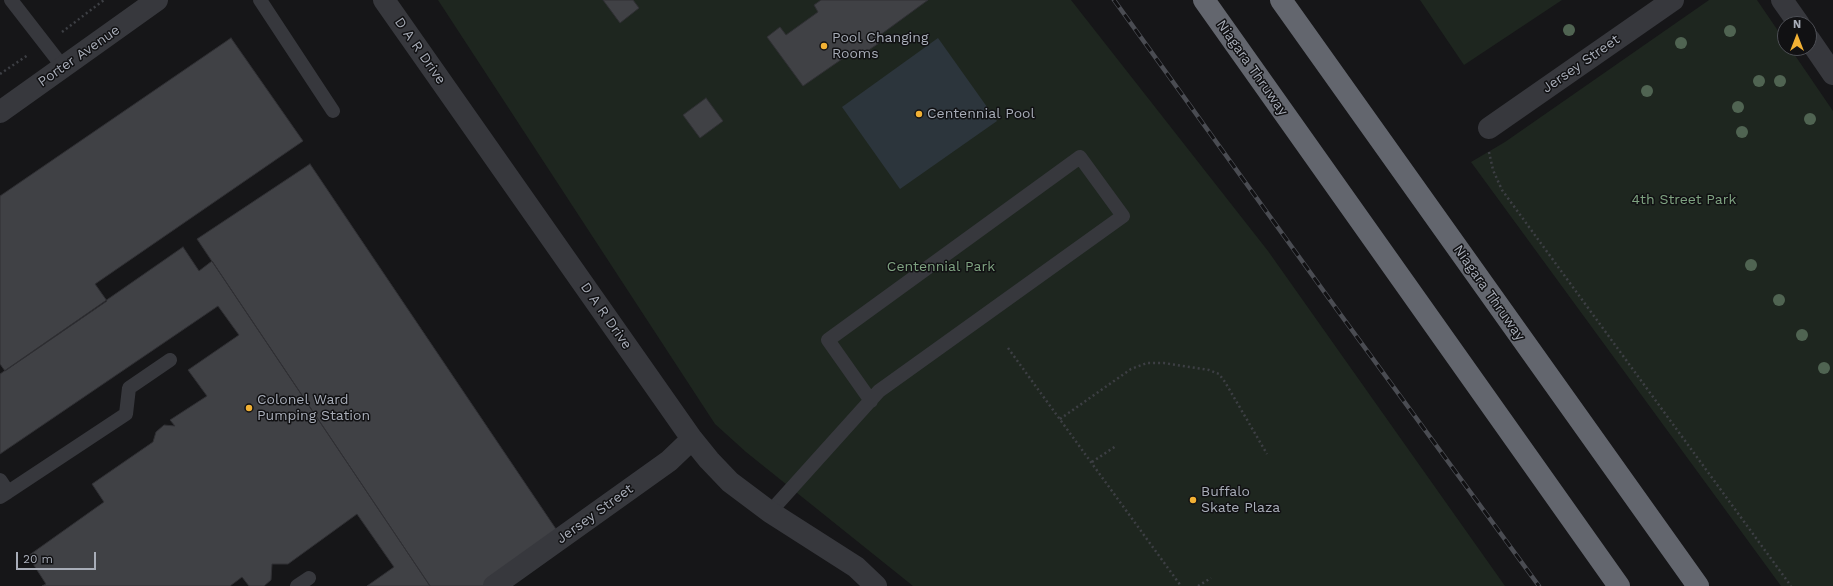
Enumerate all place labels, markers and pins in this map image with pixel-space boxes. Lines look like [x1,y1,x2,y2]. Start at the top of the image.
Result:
place label: Pool Changing Rooms [832,30,928,62]
marker: Pool Changing Rooms [819,41,829,51]
place label: Centennial Pool [927,106,1035,122]
marker: Centennial Pool [914,109,924,119]
place label: Colonel Ward Pumping Station [257,392,370,424]
marker: Colonel Ward Pumping Station [244,403,254,413]
place label: Buffalo Skate Plaza [1201,484,1280,516]
marker: Buffalo Skate Plaza [1188,495,1198,505]

